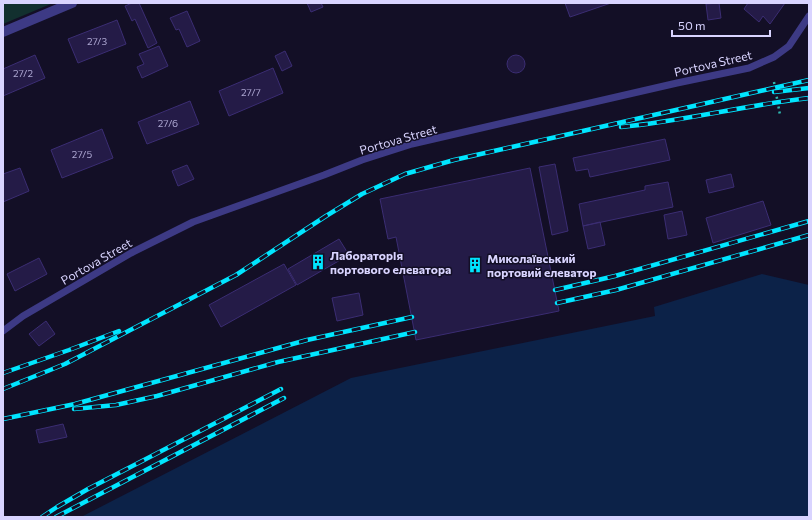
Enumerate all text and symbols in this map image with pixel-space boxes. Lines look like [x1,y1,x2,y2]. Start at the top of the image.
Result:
scale bar [672,12,770,38]
text: 50 m [678,18,706,32]
house number: 27/3 [87,35,107,47]
street label: Portova Street [673,47,753,79]
house number: 27/2 [13,67,33,79]
house number: 27/7 [241,86,261,98]
house number: 27/6 [158,117,178,129]
street label: Portova Street [358,121,438,157]
house number: 27/5 [72,148,92,160]
street label: Portova Street [58,235,134,287]
place label: Лабораторія портового елеватора [330,248,451,276]
place label: Миколаївський портовий елеватор [487,251,596,279]
building icon: Лабораторія портового елеватора [309,253,327,271]
building icon: Миколаївський портовий елеватор [466,256,484,274]

